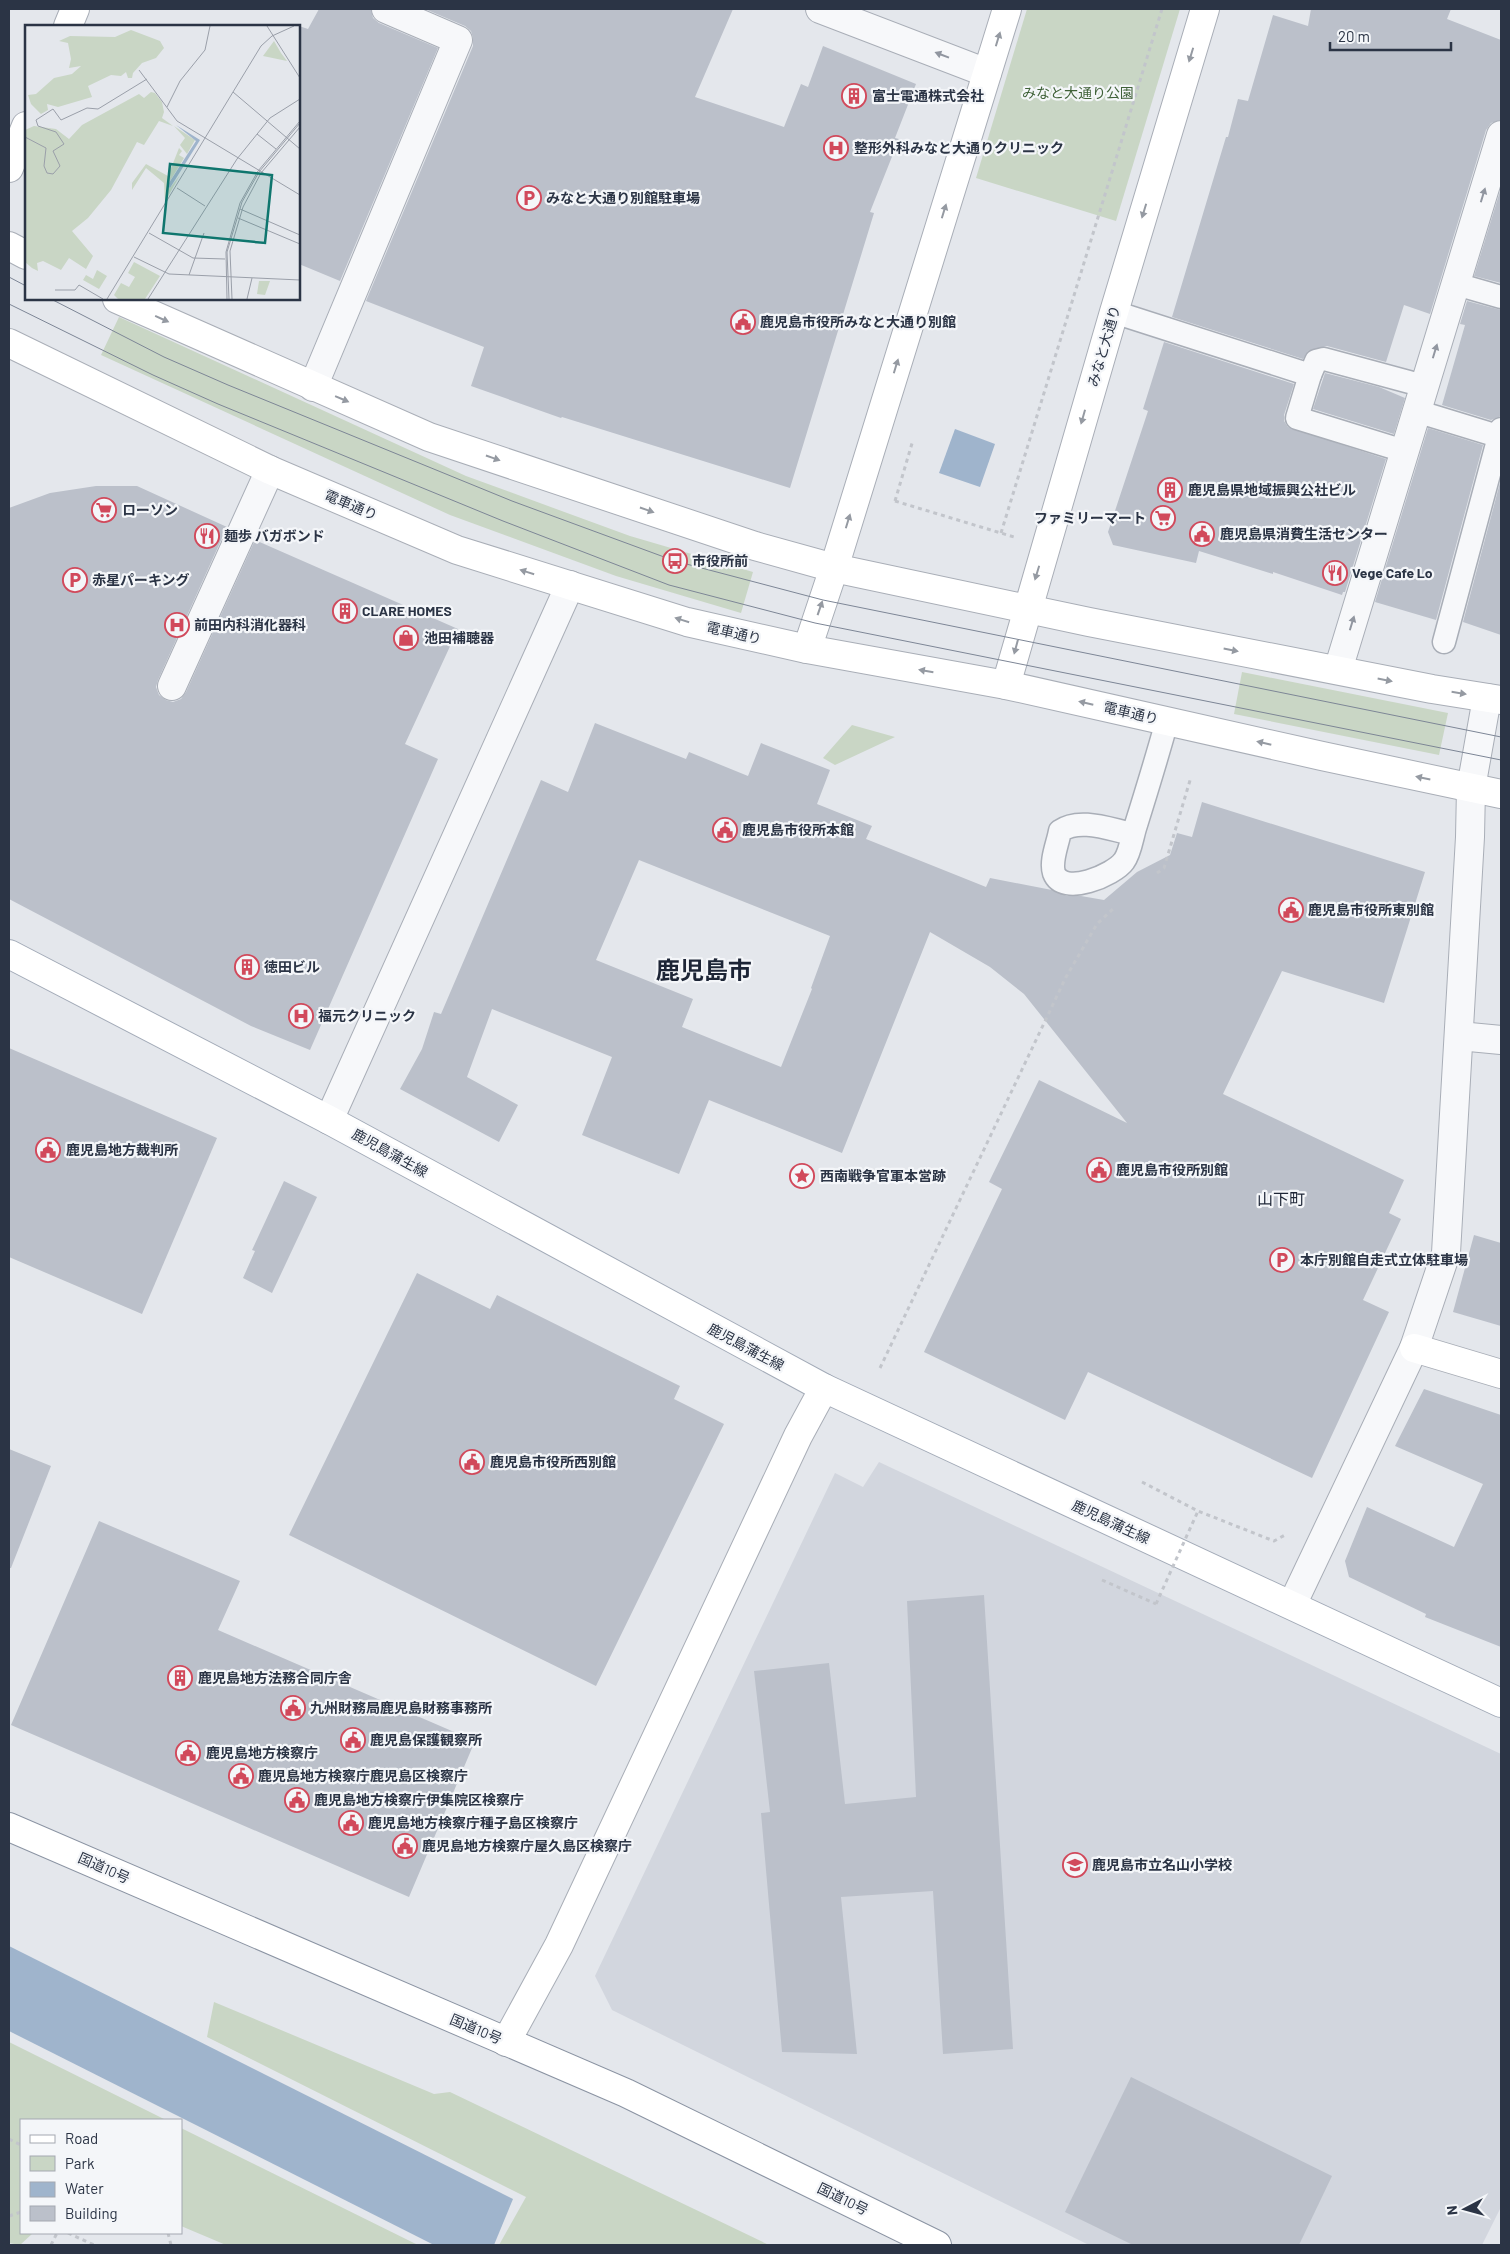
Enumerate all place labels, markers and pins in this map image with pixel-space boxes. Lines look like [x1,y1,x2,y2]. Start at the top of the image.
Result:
building icon: 富士電通株式会社 [841,83,867,109]
place label: 富士電通株式会社 [872,87,984,104]
hospital icon: 整形外科みなと大通りクリニック [823,135,849,161]
place label: 整形外科みなと大通りクリニック [854,139,1064,156]
parking icon: みなと大通り別館駐車場 [516,185,542,211]
place label: みなと大通り別館駐車場 [546,189,700,206]
public building icon: 鹿児島市役所みなと大通り別館 [730,309,756,335]
place label: 鹿児島市役所みなと大通り別館 [760,313,956,330]
building icon: 鹿児島県地域振興公社ビル [1157,477,1183,503]
place label: 鹿児島県地域振興公社ビル [1188,481,1356,498]
supermarket icon: ローソン [91,497,117,523]
place label: ローソン [122,501,178,518]
supermarket icon: ファミリーマート [1150,505,1176,531]
place label: ファミリーマート [1034,509,1146,526]
public building icon: 鹿児島県消費生活センター [1189,521,1215,547]
restaurant icon: 麺歩 バガボンド [194,523,220,549]
place label: 鹿児島県消費生活センター [1220,525,1388,542]
place label: 麺歩 バガボンド [224,527,325,544]
bus stop icon: 市役所前 [662,548,688,574]
place label: 市役所前 [692,552,748,569]
restaurant icon: Vege Cafe Lo [1322,560,1348,586]
place label: Vege Cafe Lo [1352,564,1433,581]
parking icon: 赤星パーキング [62,567,88,593]
place label: 赤星パーキング [92,571,190,588]
building icon: CLARE HOMES [332,598,358,624]
place label: CLARE HOMES [362,602,452,619]
hospital icon: 前田内科消化器科 [164,612,190,638]
place label: 前田内科消化器科 [194,616,306,633]
shop icon: 池田補聴器 [393,625,419,651]
place label: 池田補聴器 [424,629,495,646]
public building icon: 鹿児島市役所本館 [712,817,738,843]
place label: 鹿児島市役所本館 [742,821,854,838]
public building icon: 鹿児島市役所東別館 [1278,897,1304,923]
place label: 鹿児島市役所東別館 [1308,901,1434,918]
building icon: 徳田ビル [234,954,260,980]
place label: 徳田ビル [264,958,320,975]
hospital icon: 福元クリニック [288,1003,314,1029]
place label: 福元クリニック [318,1007,416,1024]
public building icon: 鹿児島地方裁判所 [35,1137,61,1163]
place label: 鹿児島地方裁判所 [66,1141,178,1158]
public building icon: 鹿児島市役所別館 [1086,1157,1112,1183]
place label: 鹿児島市役所別館 [1116,1161,1228,1178]
place icon: 西南戦争官軍本営跡 [789,1163,815,1189]
place label: 西南戦争官軍本営跡 [820,1167,946,1184]
parking icon: 本庁別館自走式立体駐車場 [1269,1247,1295,1273]
place label: 本庁別館自走式立体駐車場 [1300,1251,1468,1268]
public building icon: 鹿児島市役所西別館 [459,1449,485,1475]
place label: 鹿児島市役所西別館 [490,1453,616,1470]
building icon: 鹿児島地方法務合同庁舎 [167,1665,193,1691]
place label: 鹿児島地方法務合同庁舎 [198,1669,352,1686]
public building icon: 九州財務局鹿児島財務事務所 [280,1695,306,1721]
place label: 九州財務局鹿児島財務事務所 [310,1699,492,1716]
public building icon: 鹿児島保護観察所 [340,1727,366,1753]
place label: 鹿児島保護観察所 [370,1731,482,1748]
public building icon: 鹿児島地方検察庁 [175,1740,201,1766]
place label: 鹿児島地方検察庁 [206,1744,318,1761]
public building icon: 鹿児島地方検察庁鹿児島区検察庁 [228,1763,254,1789]
place label: 鹿児島地方検察庁鹿児島区検察庁 [258,1767,468,1784]
public building icon: 鹿児島地方検察庁伊集院区検察庁 [284,1787,310,1813]
place label: 鹿児島地方検察庁伊集院区検察庁 [314,1791,524,1808]
public building icon: 鹿児島地方検察庁種子島区検察庁 [338,1810,364,1836]
place label: 鹿児島地方検察庁種子島区検察庁 [368,1814,578,1831]
public building icon: 鹿児島地方検察庁屋久島区検察庁 [392,1833,418,1859]
place label: 鹿児島地方検察庁屋久島区検察庁 [422,1837,632,1854]
school or university icon: 鹿児島市立名山小学校 [1062,1852,1088,1878]
place label: 鹿児島市立名山小学校 [1092,1856,1232,1873]

